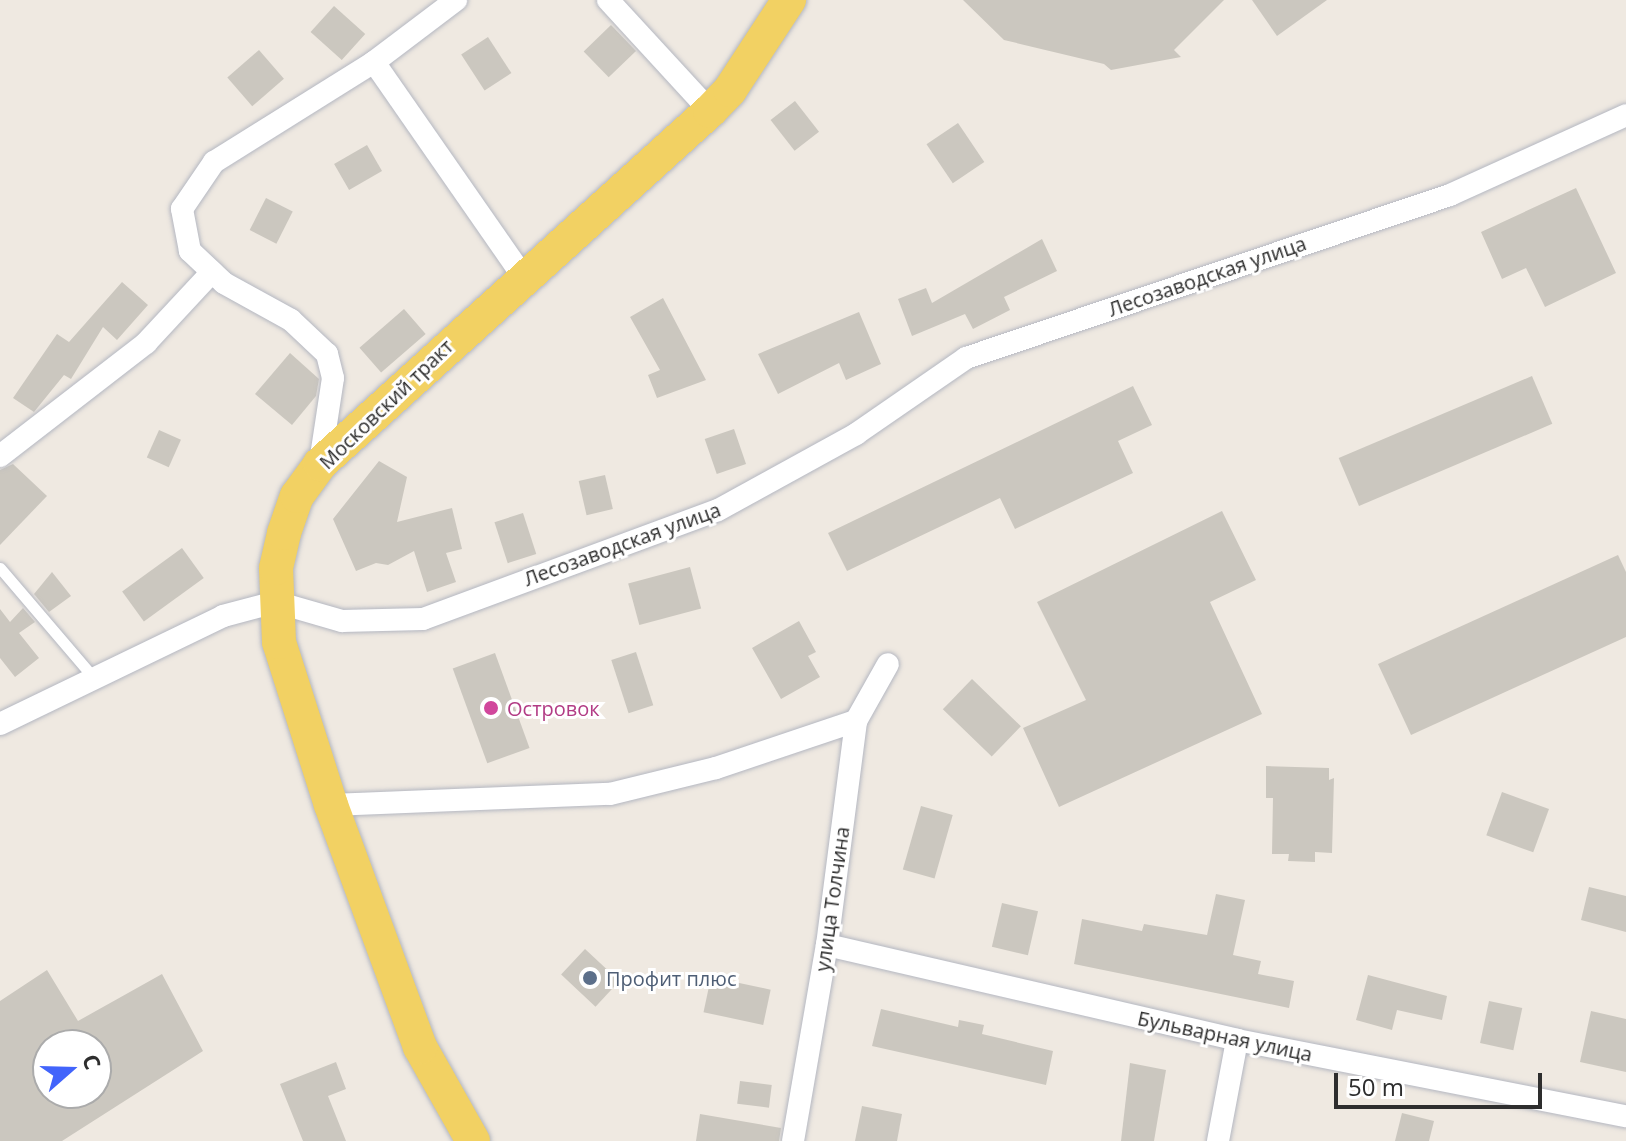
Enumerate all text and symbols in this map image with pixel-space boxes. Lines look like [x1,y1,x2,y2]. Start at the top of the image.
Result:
street label: Лесозаводская улица [1105,231,1309,321]
street label: Московский тракт [314,334,458,474]
street label: Лесозаводская улица [520,497,724,591]
place label: Островок [507,696,600,720]
marker: Островок [482,699,500,717]
street label: улица Толчина [810,825,854,973]
place label: Профит плюс [606,966,736,990]
marker: Профит плюс [581,969,599,987]
street label: Бульварная улица [1135,1006,1315,1066]
north arrow [32,1029,112,1109]
text: С [76,1050,109,1073]
scale bar [1338,1057,1546,1107]
text: 50 m [1348,1070,1404,1103]

